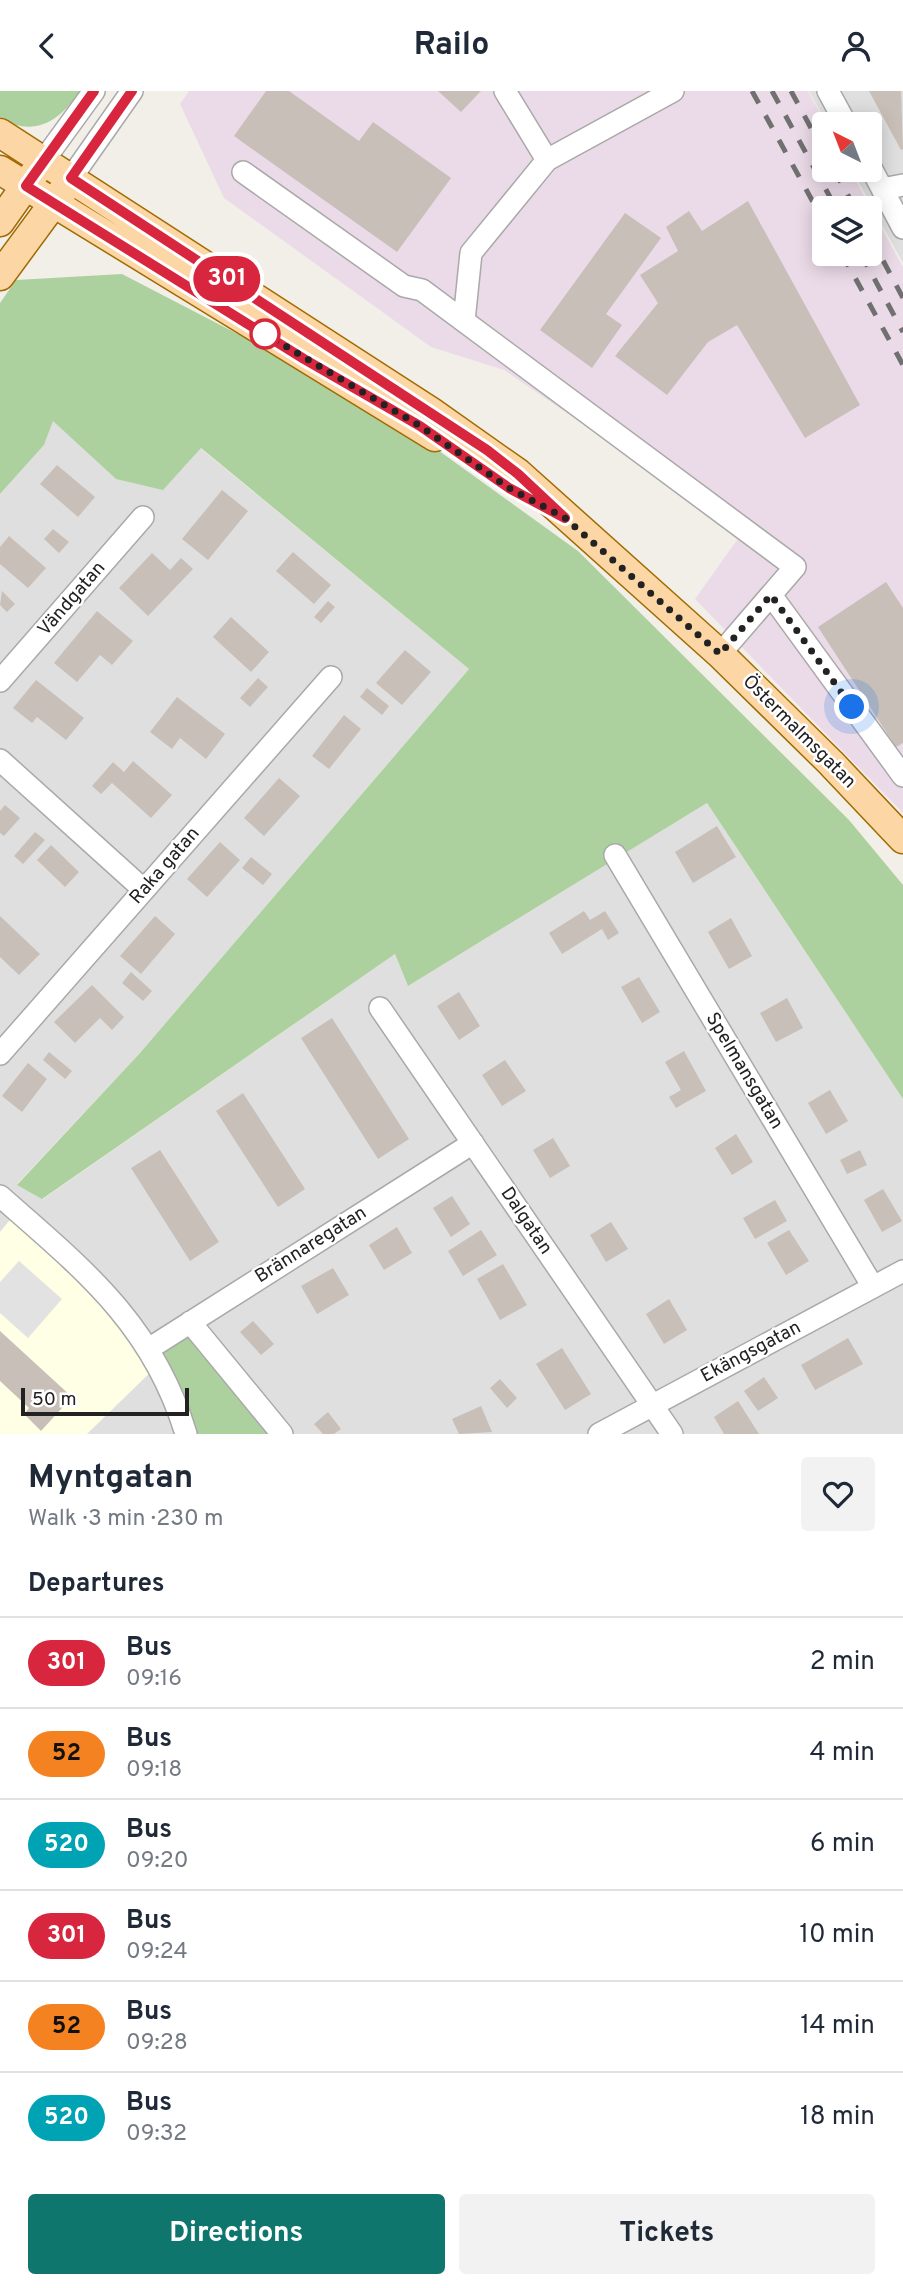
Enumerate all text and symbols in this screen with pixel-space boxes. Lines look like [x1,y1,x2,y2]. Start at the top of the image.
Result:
text: Railo [414,26,489,66]
icon: back [28,27,66,65]
icon: person [837,27,875,65]
north arrow [812,112,882,182]
map controls [812,112,882,266]
button: layers [812,196,882,266]
line badge: 301 [187,256,267,302]
text: 301 [207,264,247,294]
unlabelled marker [250,319,280,349]
street label: Vändgatan [33,557,111,641]
street label: Östermalmsgatan [737,669,862,794]
your location [834,689,869,724]
street label: Raka gatan [125,822,205,910]
street label: Spelmansgatan [700,1008,788,1134]
street label: Dalgatan [495,1183,557,1259]
street label: Brännaregatan [251,1201,371,1289]
street label: Ekängsgatan [697,1316,805,1388]
scale bar [21,1385,189,1417]
text: 50 m [32,1388,77,1412]
button: heart [801,1457,875,1531]
text: Myntgatan [28,1458,193,1500]
text: Walk · 3 min · 230 m [28,1505,224,1534]
text: Departures [28,1568,165,1601]
text: Bus [126,1632,172,1665]
text: 2 min [810,1646,875,1679]
text: 301 [47,1648,86,1678]
text: 09:16 [126,1665,182,1694]
text: Bus [126,1723,172,1756]
text: 4 min [809,1737,875,1770]
text: 52 [52,1739,81,1769]
text: 09:18 [126,1756,182,1785]
text: Bus [126,1814,172,1847]
text: 6 min [810,1828,875,1861]
text: 520 [44,1830,89,1860]
text: 09:20 [126,1847,189,1876]
text: Bus [126,1905,172,1938]
text: 10 min [799,1919,875,1952]
text: 301 [47,1921,86,1951]
text: 09:24 [126,1938,188,1967]
text: Bus [126,1996,172,2029]
text: 14 min [800,2010,875,2043]
text: 52 [52,2012,81,2042]
text: 09:28 [126,2029,188,2058]
text: Bus [126,2087,172,2120]
text: 18 min [800,2101,875,2134]
text: 520 [44,2103,89,2133]
text: 09:32 [126,2120,187,2149]
button: Directions [28,2194,445,2274]
button: Tickets [459,2194,875,2274]

